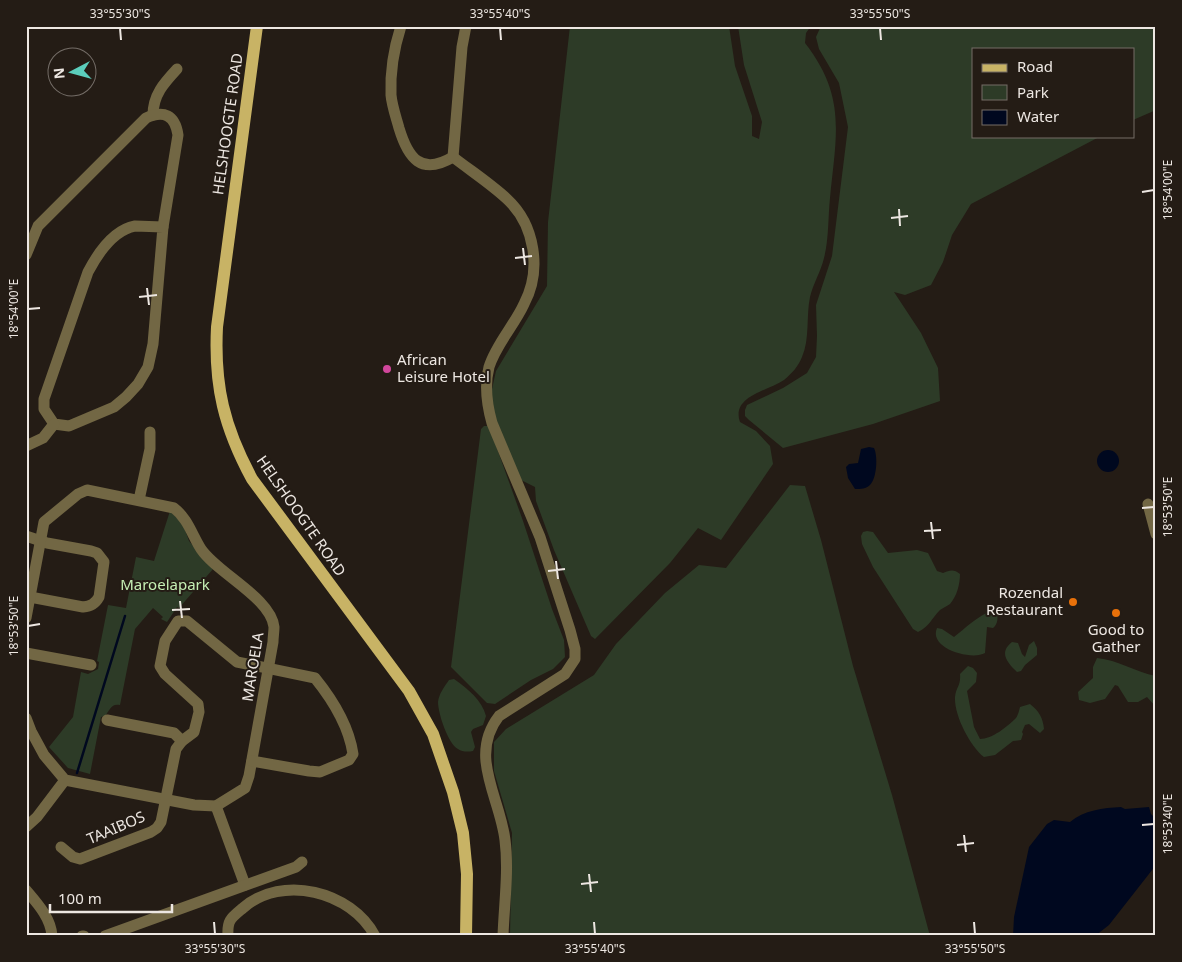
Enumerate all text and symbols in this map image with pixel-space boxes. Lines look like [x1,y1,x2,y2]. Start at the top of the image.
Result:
text: 33°55'30"S [90,5,151,22]
text: 33°55'40"S [470,5,531,22]
text: 33°55'50"S [850,5,911,22]
north arrow [48,48,98,98]
legend [972,48,1134,138]
street label: HELSHOOGTE ROAD [207,52,247,196]
text: Road [1017,56,1053,76]
text: N [49,67,69,80]
text: Park [1017,82,1049,102]
text: Water [1017,106,1059,126]
text: 18°54'00"E [1159,160,1176,220]
text: 18°54'00"E [5,279,22,339]
place label: African Leisure Hotel [397,349,490,386]
marker: African Leisure Hotel [381,363,393,375]
street label: HELSHOOGTE ROAD [253,451,351,580]
text: 18°53'50"E [1159,477,1176,537]
park label: Maroelapark [120,574,210,594]
place label: Rozendal Restaurant [986,582,1064,619]
text: 18°53'50"E [5,596,22,656]
marker: Rozendal Restaurant [1067,596,1079,608]
marker: Good to Gather [1110,607,1122,619]
place label: Good to Gather [1088,619,1144,656]
street label: MAROELA [237,630,267,703]
text: 18°53'40"E [1159,794,1176,854]
street label: TAAIBOS [84,806,148,848]
scale bar [50,882,172,914]
text: 100 m [58,888,102,908]
text: 33°55'30"S [185,940,246,957]
text: 33°55'40"S [565,940,626,957]
text: 33°55'50"S [945,940,1006,957]

